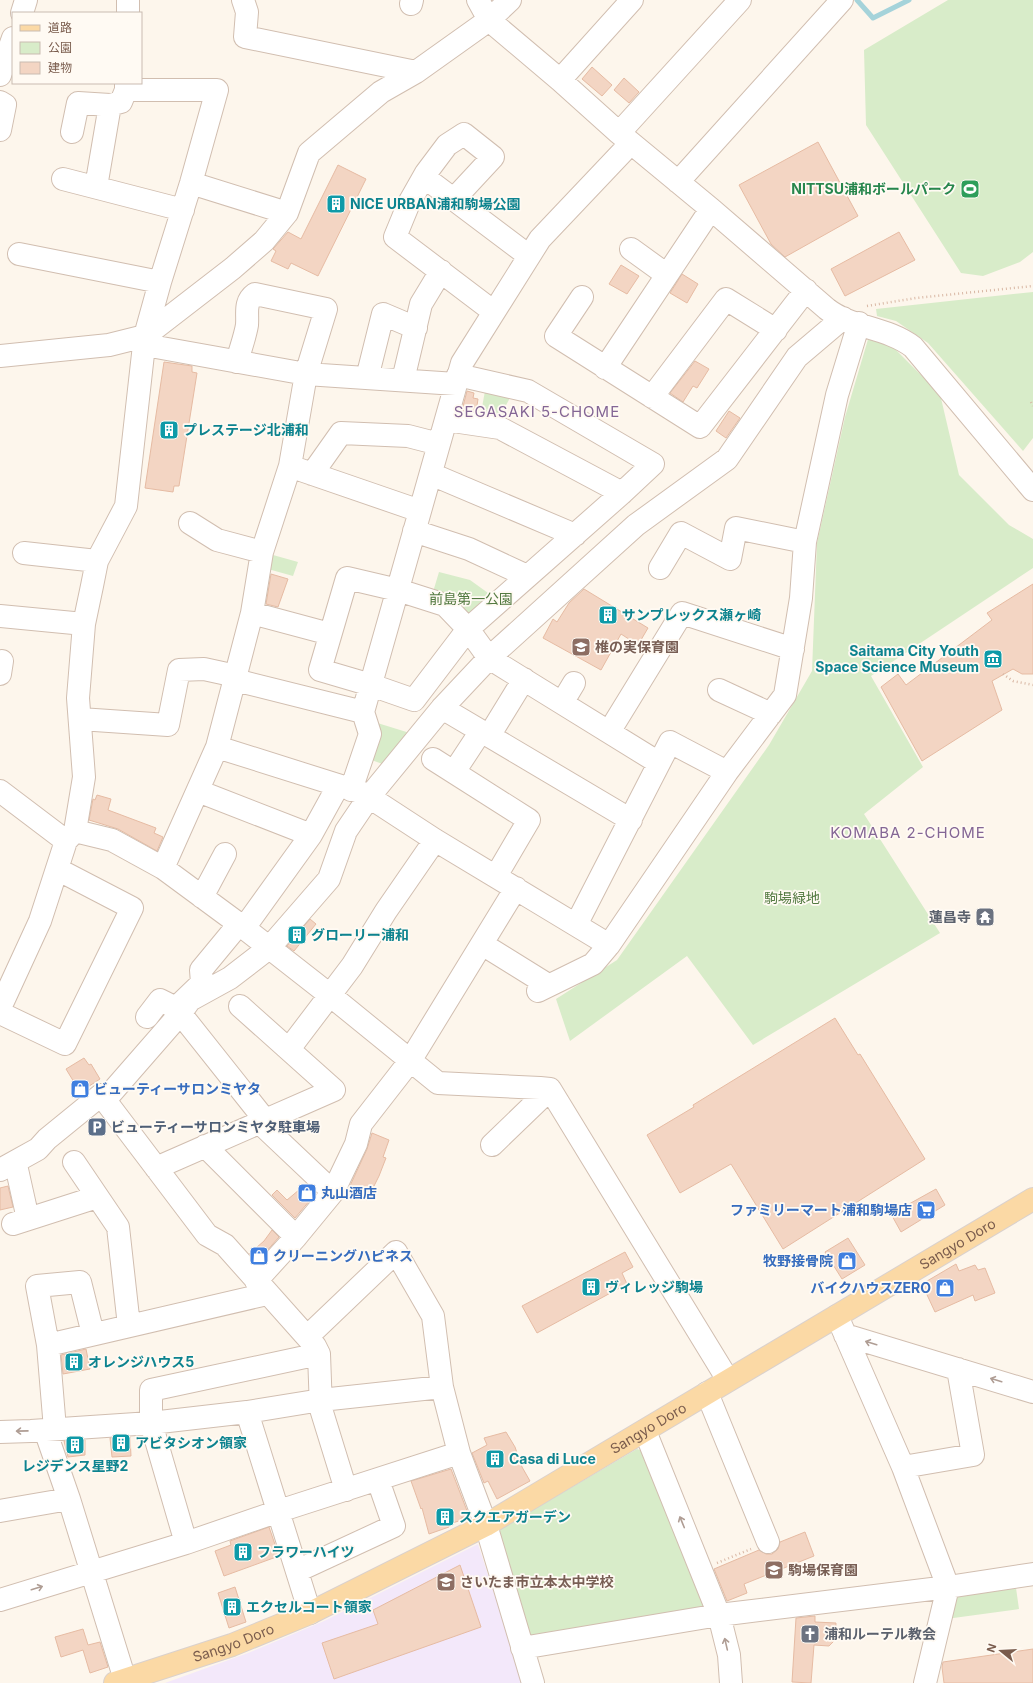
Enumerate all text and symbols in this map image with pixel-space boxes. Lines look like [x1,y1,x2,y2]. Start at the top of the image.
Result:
legend [12,12,142,84]
text: 道路 [48,20,72,35]
text: 公園 [48,40,72,55]
text: 建物 [48,60,72,75]
sports icon: NITTSU浦和ボールパーク [959,178,981,200]
place label: NITTSU浦和ボールパーク [791,180,956,197]
building icon: NICE URBAN浦和駒場公園 [325,193,347,215]
place label: NICE URBAN浦和駒場公園 [350,195,521,212]
district label: SEGASAKI 5-CHOME [454,402,620,421]
building icon: プレステージ北浦和 [158,419,180,441]
place label: プレステージ北浦和 [183,421,309,438]
park label: 前島第一公園 [429,590,513,607]
building icon: サンプレックス瀬ヶ崎 [597,604,619,626]
place label: サンプレックス瀬ヶ崎 [622,606,761,623]
school or university icon: 椎の実保育園 [570,636,592,658]
place label: 椎の実保育園 [595,638,679,655]
place label: Saitama City Youth Space Science Museum [815,642,979,675]
museum icon: Saitama City Youth Space Science Museum [982,648,1004,670]
district label: KOMABA 2-CHOME [830,823,986,842]
park label: 駒場緑地 [764,889,820,906]
temple icon: 蓮昌寺 [974,906,996,928]
place label: 蓮昌寺 [929,908,971,925]
building icon: グローリー浦和 [286,924,308,946]
place label: グローリー浦和 [311,926,409,943]
shop icon: ビューティーサロンミヤタ [69,1078,91,1100]
place label: ビューティーサロンミヤタ [94,1080,261,1097]
parking icon: ビューティーサロンミヤタ駐車場 [86,1116,108,1138]
place label: ビューティーサロンミヤタ駐車場 [111,1118,320,1135]
shop icon: 丸山酒店 [296,1182,318,1204]
place label: 丸山酒店 [321,1184,377,1201]
supermarket icon: ファミリーマート浦和駒場店 [915,1199,937,1221]
place label: ファミリーマート浦和駒場店 [730,1201,912,1218]
street label: Sangyo Doro [916,1214,998,1273]
shop icon: クリーニングハピネス [248,1245,270,1267]
place label: クリーニングハピネス [273,1247,413,1264]
shop icon: 牧野接骨院 [836,1250,858,1272]
place label: 牧野接骨院 [763,1252,833,1269]
building icon: ヴィレッジ駒場 [580,1276,602,1298]
shop icon: バイクハウスZERO [934,1277,956,1299]
place label: ヴィレッジ駒場 [605,1278,703,1295]
place label: バイクハウスZERO [810,1279,931,1296]
one-way arrow [865,1339,878,1346]
building icon: オレンジハウス5 [63,1351,85,1373]
place label: オレンジハウス5 [88,1353,194,1370]
one-way arrow [989,1376,1002,1383]
street label: Sangyo Doro [607,1399,689,1457]
one-way arrow [16,1428,29,1435]
building icon: アビタシオン領家 [110,1432,132,1454]
building icon: レジデンス星野2 [64,1434,86,1456]
place label: アビタシオン領家 [135,1434,247,1451]
building icon: Casa di Luce [484,1448,506,1470]
place label: Casa di Luce [509,1450,596,1467]
place label: レジデンス星野2 [22,1457,128,1474]
building icon: スクエアガーデン [434,1506,456,1528]
place label: スクエアガーデン [459,1508,571,1525]
one-way arrow [677,1517,685,1529]
building icon: フラワーハイツ [232,1541,254,1563]
place label: フラワーハイツ [257,1543,354,1560]
school or university icon: 駒場保育園 [763,1559,785,1581]
place label: 駒場保育園 [788,1561,858,1578]
school or university icon: さいたま市立本太中学校 [435,1571,457,1593]
place label: さいたま市立本太中学校 [460,1573,614,1590]
one-way arrow [31,1584,44,1591]
building icon: エクセルコート領家 [221,1596,243,1618]
place label: エクセルコート領家 [246,1598,372,1615]
street label: Sangyo Doro [190,1620,276,1665]
church icon: 浦和ルーテル教会 [799,1623,821,1645]
place label: 浦和ルーテル教会 [824,1625,936,1642]
north arrow [981,1631,1021,1671]
one-way arrow [722,1638,730,1651]
text: N [984,1642,999,1654]

